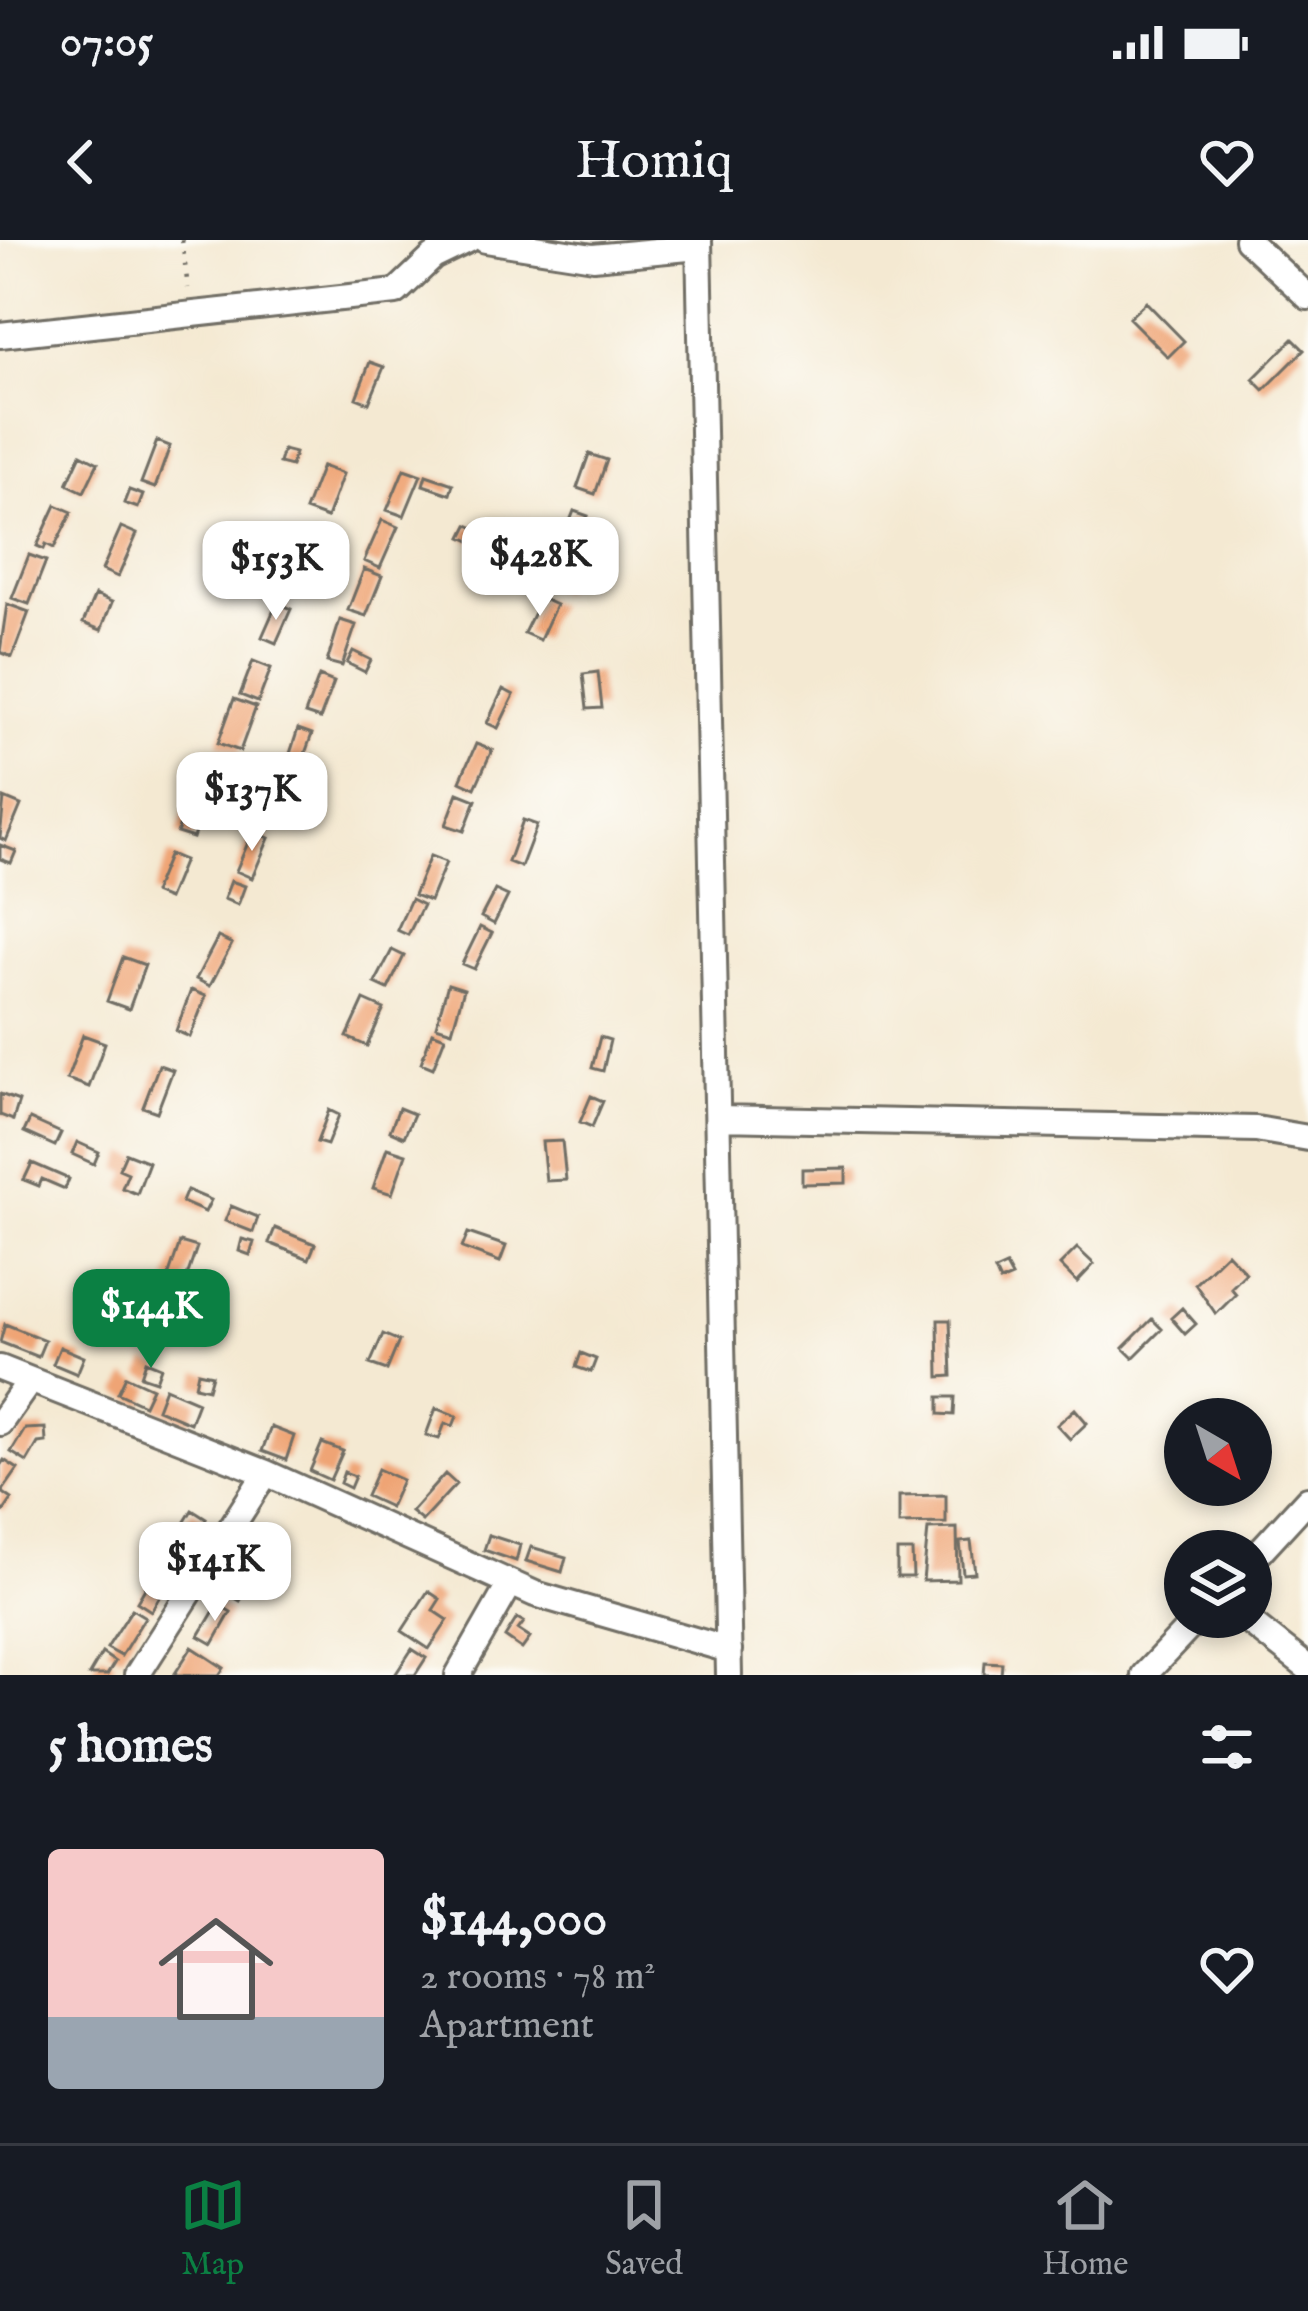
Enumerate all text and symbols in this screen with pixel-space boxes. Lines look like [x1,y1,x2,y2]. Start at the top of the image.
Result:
text: 07:05 [60,14,153,71]
text: Homiq [575,128,733,197]
icon: back [48,129,114,195]
icon: heart [1194,129,1260,195]
pin: $428K [456,517,624,619]
pin: $153K [192,521,360,623]
text: $428K [489,531,591,580]
text: $153K [229,535,323,584]
pin: $137K [168,752,336,854]
text: $137K [203,766,301,815]
pin: $144K [67,1269,235,1371]
text: $144K [100,1283,202,1332]
north arrow [1164,1398,1272,1506]
map controls [1164,1398,1272,1638]
pin: $141K [131,1522,299,1624]
button: layers [1164,1530,1272,1638]
text: $141K [166,1536,264,1585]
icon: filters [1194,1714,1260,1780]
text: 5 homes [48,1715,213,1780]
text: $144,000 [420,1888,607,1953]
icon: home [144,1897,288,2041]
icon: heart [1194,1936,1260,2002]
text: 2 rooms · 78 m² [420,1953,656,2002]
text: Apartment [420,2002,594,2051]
tab: Map [180,2172,246,2286]
tab: Saved [605,2172,683,2286]
tab: Home [1042,2172,1128,2286]

